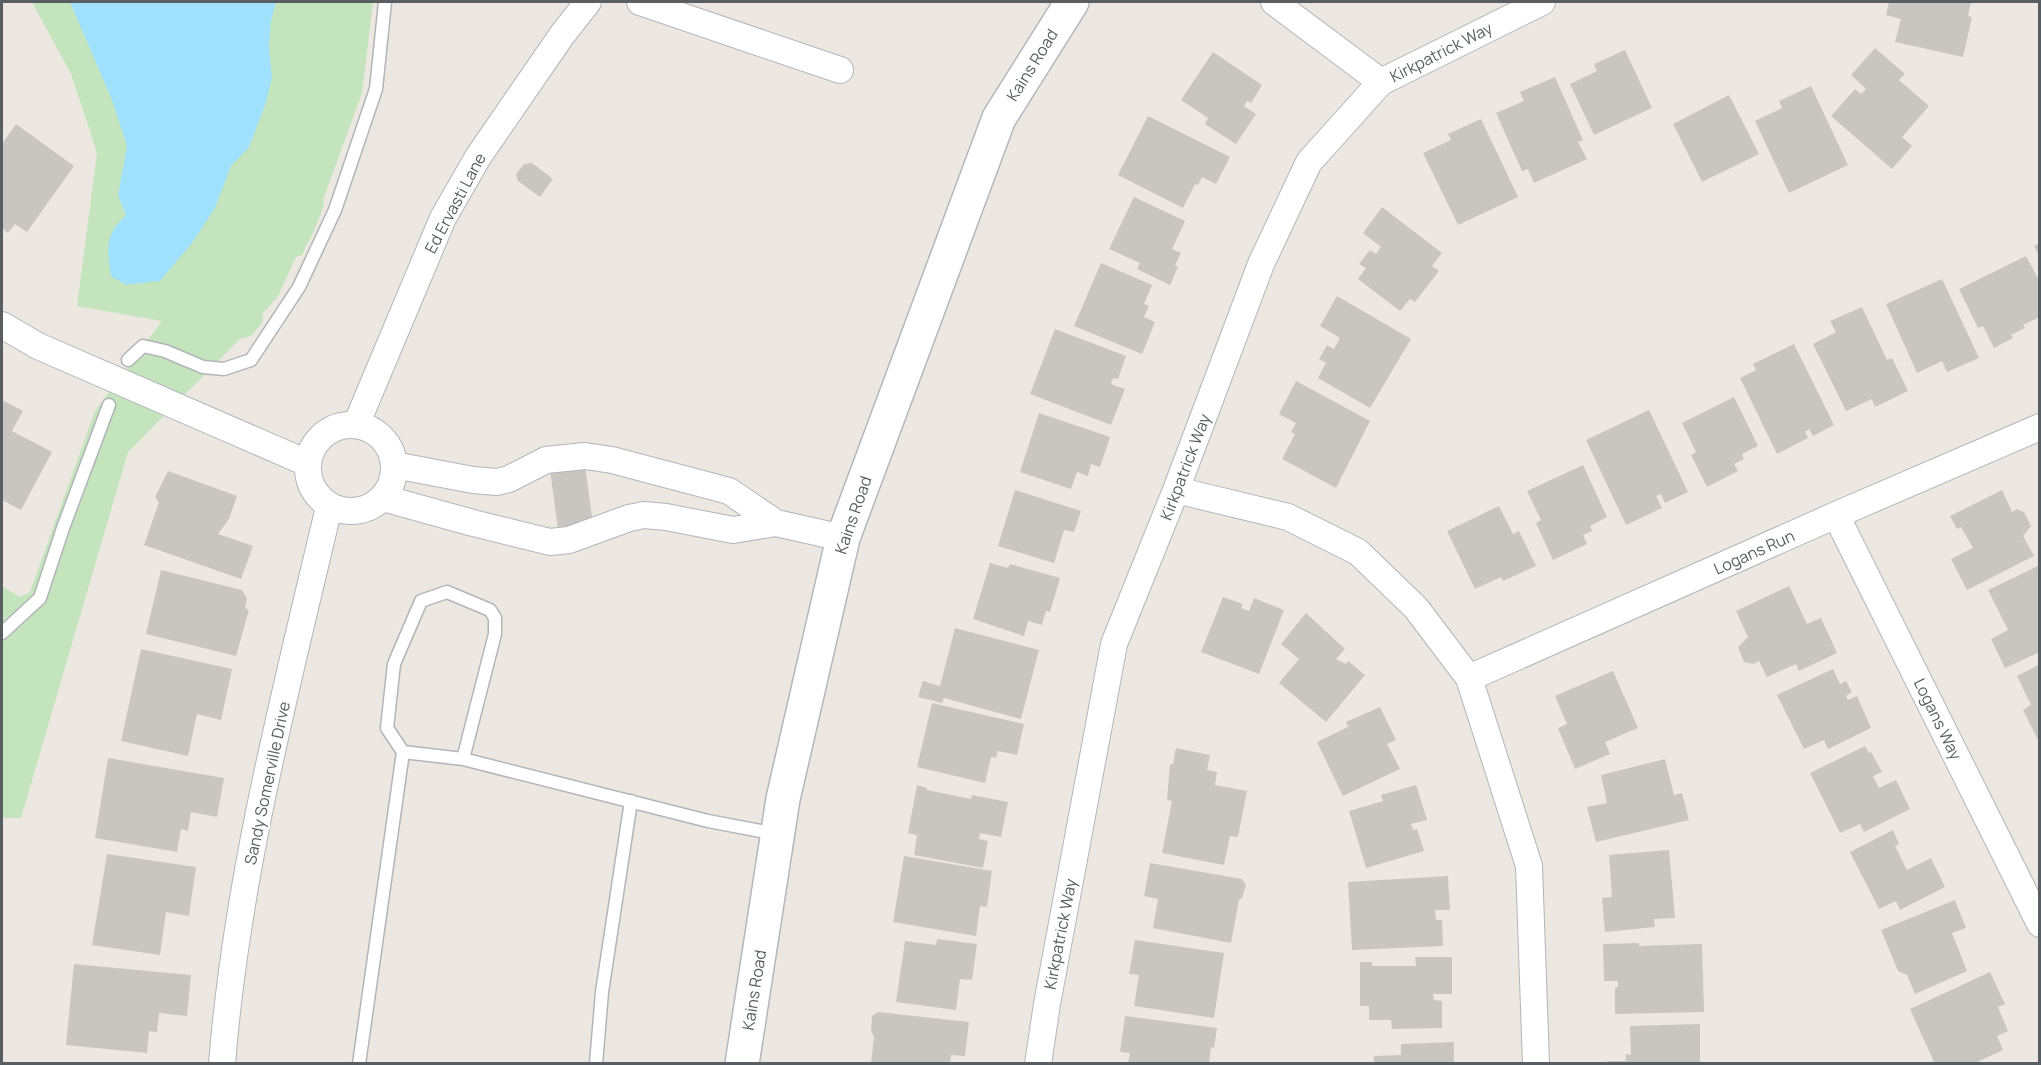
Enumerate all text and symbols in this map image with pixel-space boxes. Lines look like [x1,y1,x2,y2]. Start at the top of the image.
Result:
street label: Kirkpatrick Way [1386,16,1497,87]
street label: Kains Road [1001,25,1063,105]
street label: Ed Ervasti Lane [419,149,491,257]
street label: Kirkpatrick Way [1155,410,1216,523]
street label: Kains Road [829,473,877,557]
street label: Logans Run [1710,524,1798,580]
street label: Logans Way [1909,675,1967,764]
street label: Sandy Somerville Drive [239,699,295,867]
street label: Kirkpatrick Way [1038,876,1082,991]
street label: Kains Road [737,948,771,1032]

